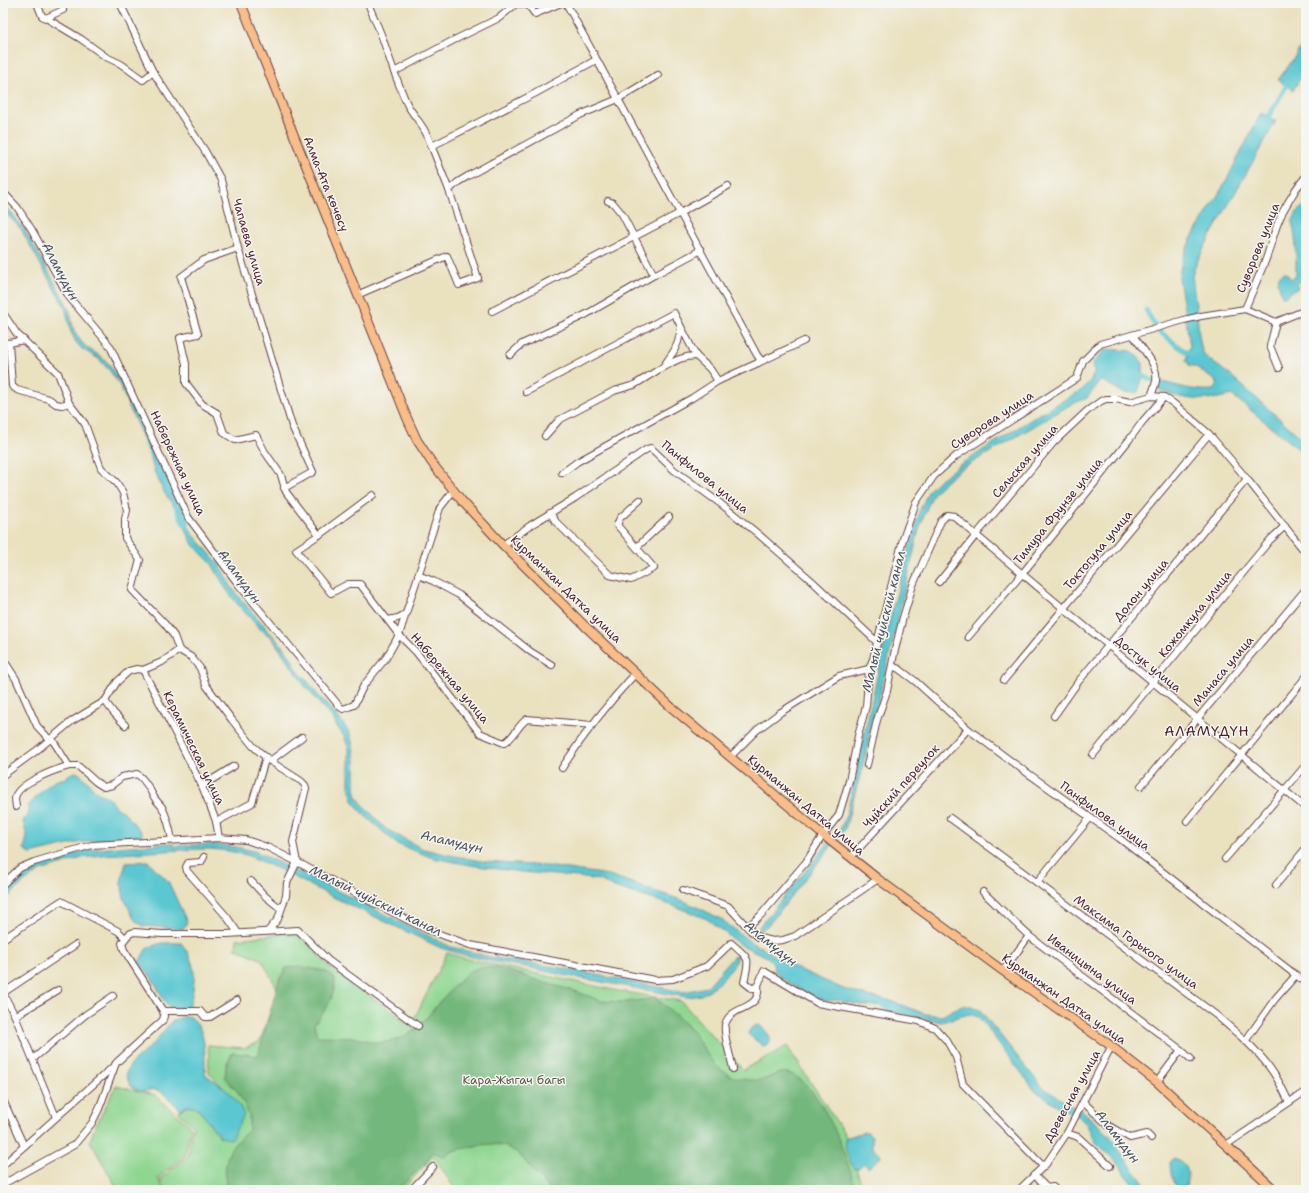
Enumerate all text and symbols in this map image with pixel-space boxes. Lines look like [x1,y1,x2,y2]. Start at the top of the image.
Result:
street label: Алма-Ата көчөсү [300,134,352,234]
street label: Чапаева улица [229,197,269,288]
street label: Суворова улица [1233,200,1284,295]
water label: Аламүдүн [38,239,83,303]
street label: Суворова улица [948,387,1037,453]
street label: Набережная улица [147,408,210,518]
street label: Сельская улица [988,420,1062,501]
street label: Панфилова улица [658,437,752,517]
street label: Тимура Фрунзе улица [1010,454,1106,568]
street label: Токтогула улица [1060,506,1136,593]
street label: Курманжан Датка улица [507,532,625,647]
water label: Аламүдүн [214,546,265,607]
water label: Малый чуйский канал [858,549,909,694]
street label: Долон улица [1110,555,1172,625]
street label: Кожомкула улица [1155,567,1235,661]
street label: Набережная улица [407,629,493,727]
street label: Достук улица [1111,632,1185,696]
street label: Манаса улица [1189,632,1257,710]
street label: Керамическая улица [160,689,229,808]
district label: АЛАМҮДҮН [1164,722,1250,740]
street label: Чуйский переулок [859,740,943,831]
street label: Курманжан Датка улица [744,751,868,859]
street label: Панфилова улица [1057,778,1154,854]
water label: Аламүдүн [419,826,485,857]
water label: Малый чуйский канал [307,861,445,940]
street label: Максима Горького улица [1070,891,1202,993]
water label: Аламүдүн [741,917,801,970]
street label: Иваницына улица [1044,930,1140,1008]
street label: Курманжан Датка улица [999,950,1130,1048]
street label: Древесная улица [1040,1047,1104,1145]
park label: Кара-Жыгач багы [462,1072,566,1088]
water label: Аламүдүн [1091,1106,1144,1167]

